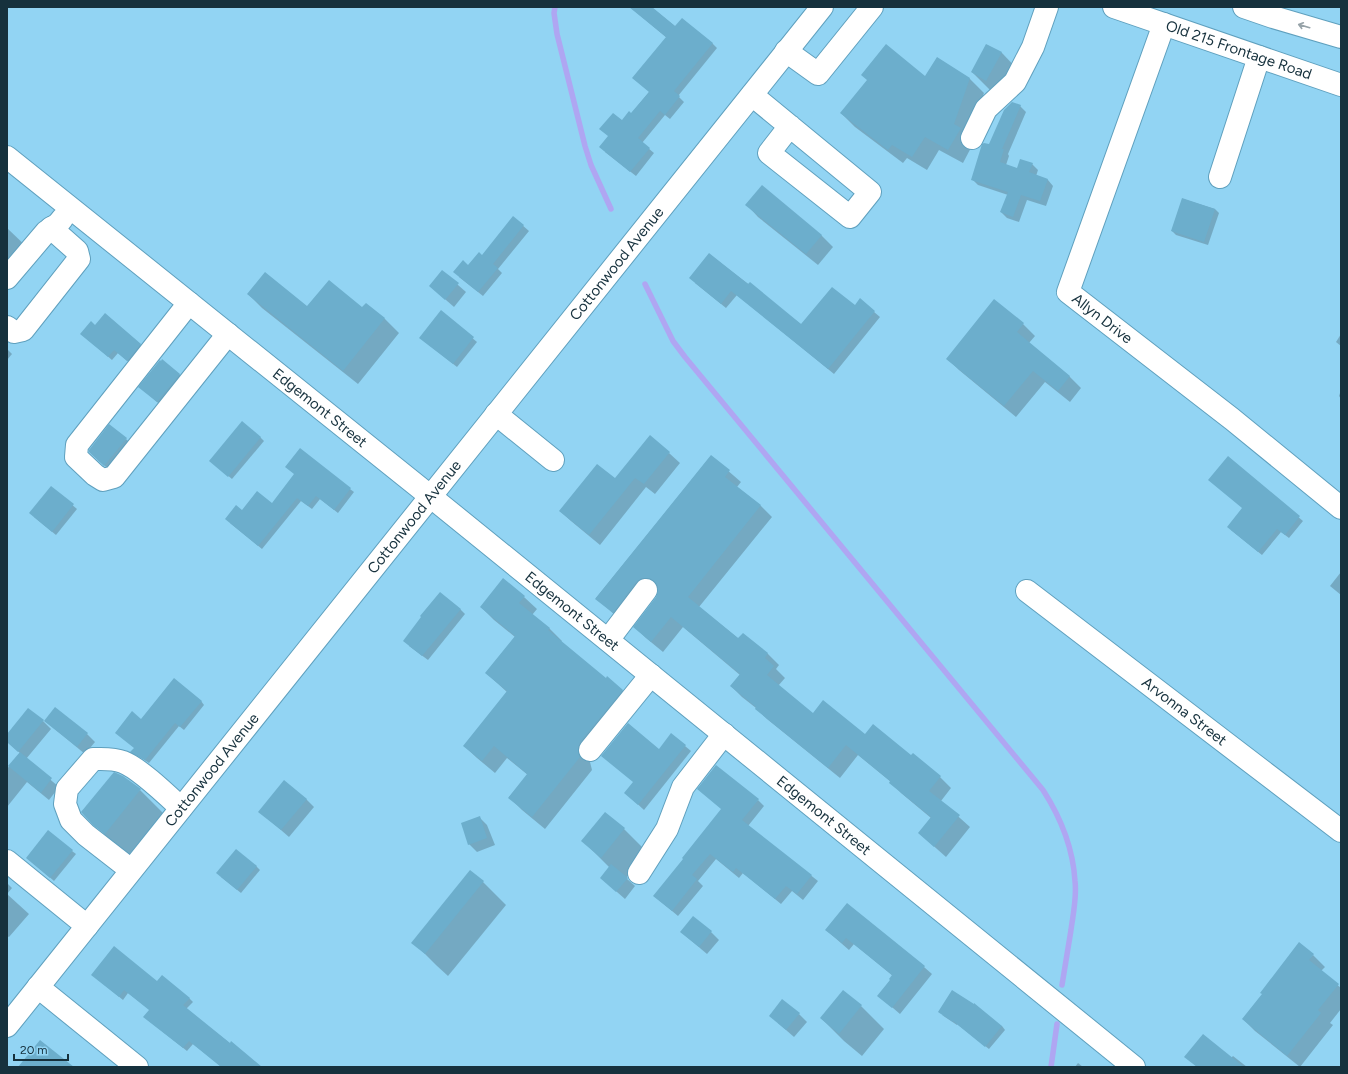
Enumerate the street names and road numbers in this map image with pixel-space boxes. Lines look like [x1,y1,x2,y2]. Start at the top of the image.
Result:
street label: Old 215 Frontage Road [1163,16,1314,83]
street label: Cottonwood Avenue [566,203,667,324]
street label: Allyn Drive [1068,290,1136,348]
street label: Edgemont Street [269,364,371,451]
street label: Cottonwood Avenue [363,456,465,577]
street label: Edgemont Street [521,568,623,655]
street label: Arvonna Street [1138,673,1230,749]
street label: Cottonwood Avenue [161,710,263,830]
street label: Edgemont Street [773,772,875,859]

